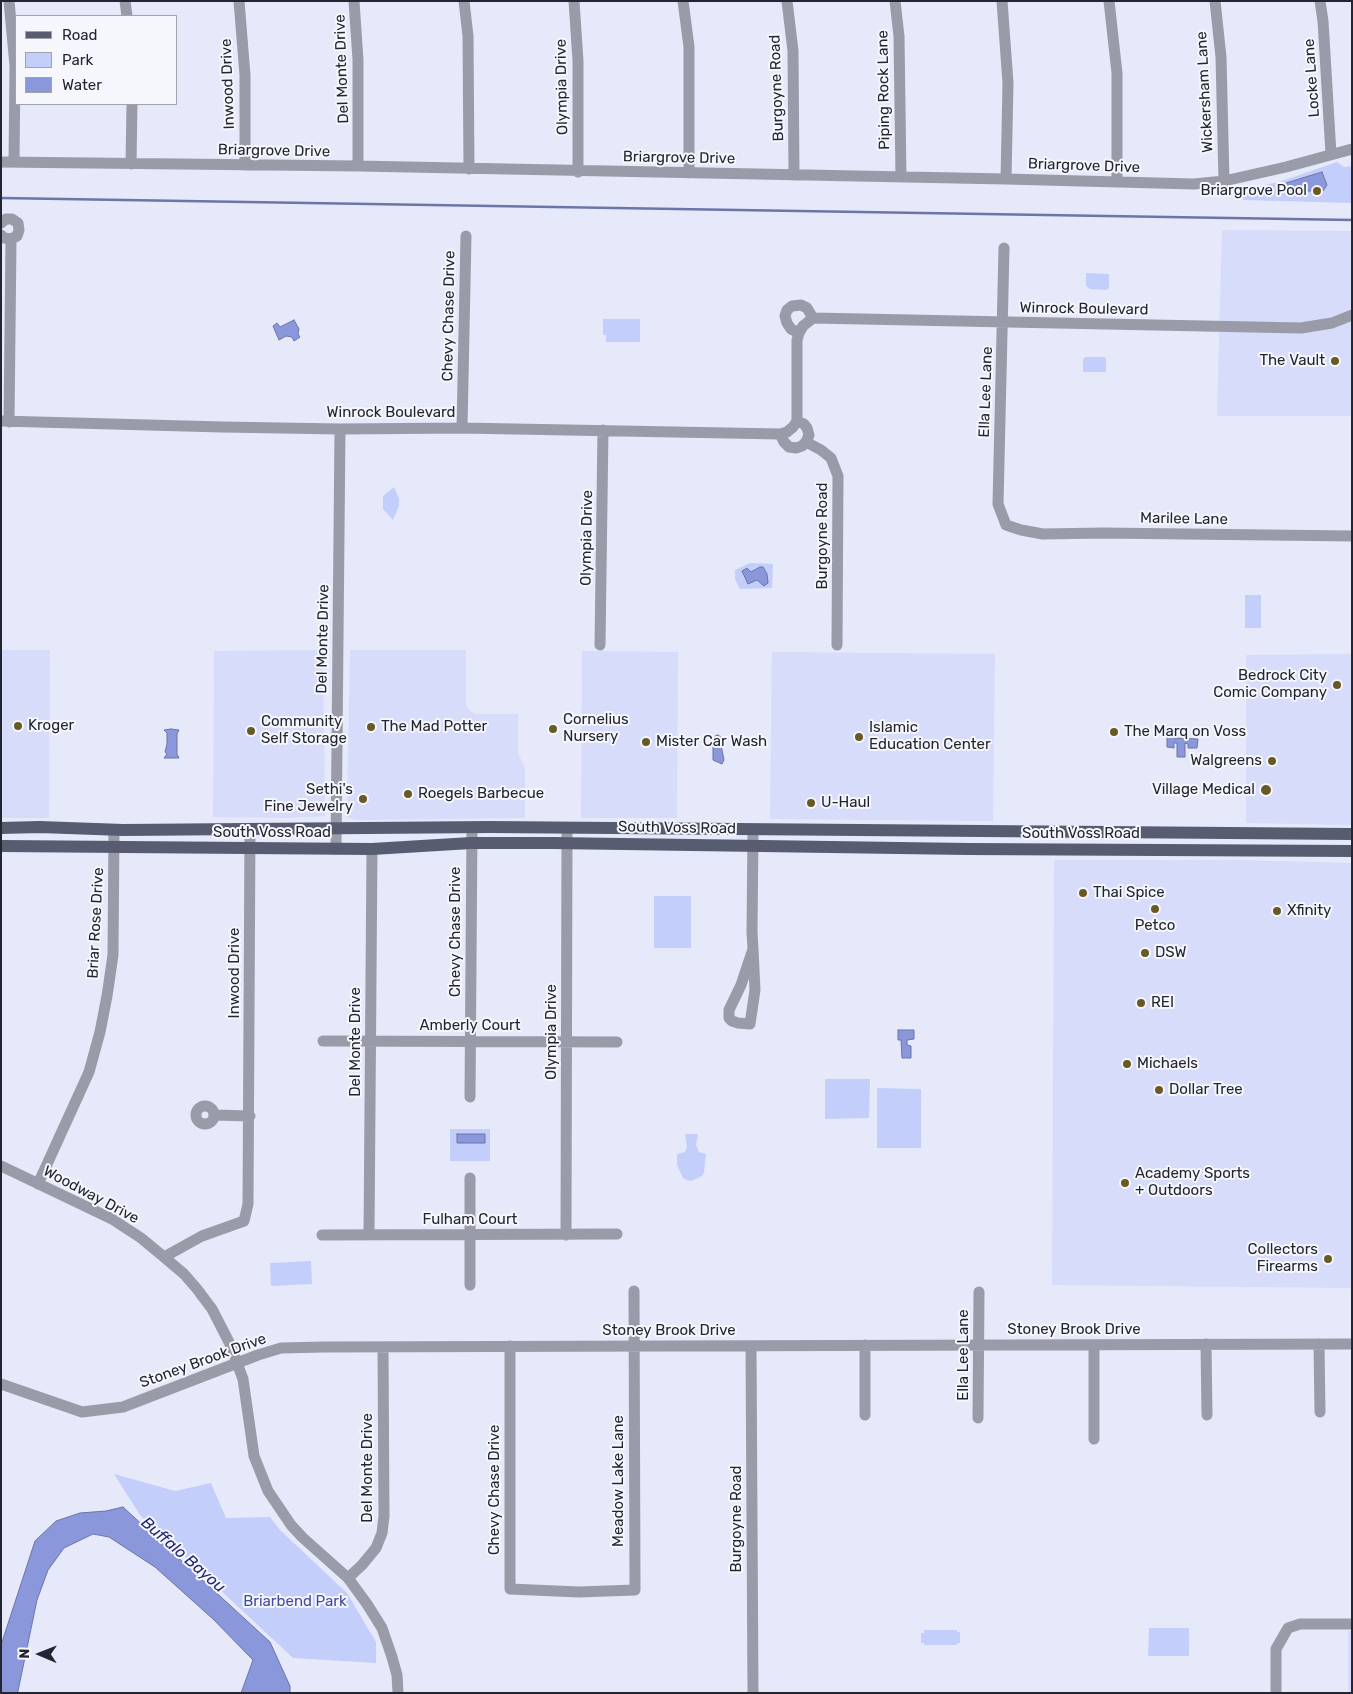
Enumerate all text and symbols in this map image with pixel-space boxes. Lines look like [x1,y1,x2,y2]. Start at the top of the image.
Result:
street label: Del Monte Drive [331,14,353,124]
legend [15,15,178,105]
text: Road [62,26,98,44]
street label: Piping Rock Lane [874,30,894,150]
street label: Wickersham Lane [1193,31,1217,153]
street label: Burgoyne Road [766,34,788,142]
street label: Inwood Drive [217,38,239,130]
street label: Locke Lane [1300,38,1324,118]
street label: Olympia Drive [552,39,572,135]
text: Park [62,51,93,69]
text: Water [62,76,102,94]
street label: Briargrove Drive [218,141,330,161]
street label: Briargrove Drive [623,148,735,168]
street label: Briargrove Drive [1028,155,1140,177]
place label: Briargrove Pool [1200,182,1307,200]
marker: Briargrove Pool [1311,185,1323,197]
street label: Chevy Chase Drive [439,250,459,382]
street label: Winrock Boulevard [1019,299,1149,319]
street label: Ella Lee Lane [975,346,997,438]
place label: The Vault [1260,352,1325,370]
marker: The Vault [1329,355,1341,367]
street label: Winrock Boulevard [327,404,455,422]
street label: Burgoyne Road [814,483,832,589]
street label: Olympia Drive [577,490,597,586]
street label: Marilee Lane [1140,509,1228,529]
street label: Del Monte Drive [313,584,333,694]
place label: Bedrock City Comic Company [1213,667,1327,702]
marker: Bedrock City Comic Company [1331,679,1343,691]
place label: Cornelius Nursery [563,711,629,746]
place label: Community Self Storage [261,713,347,748]
place label: Kroger [28,717,74,735]
place label: The Mad Potter [381,718,487,736]
place label: Islamic Education Center [869,719,991,754]
marker: Kroger [12,720,24,732]
marker: The Mad Potter [365,721,377,733]
marker: Cornelius Nursery [547,723,559,735]
place label: The Marq on Voss [1124,723,1246,741]
marker: Community Self Storage [245,725,257,737]
marker: The Marq on Voss [1108,726,1120,738]
marker: Islamic Education Center [853,731,865,743]
place label: Mister Car Wash [656,733,767,751]
marker: Mister Car Wash [640,736,652,748]
place label: Walgreens [1190,752,1262,770]
marker: Walgreens [1266,755,1278,767]
place label: Sethi's Fine Jewelry [264,781,353,816]
place label: Village Medical [1152,781,1255,799]
marker: Village Medical [1259,783,1273,797]
place label: Roegels Barbecue [418,785,544,803]
marker: Roegels Barbecue [402,788,414,800]
marker: Sethi's Fine Jewelry [357,793,369,805]
place label: U-Haul [821,794,870,812]
marker: U-Haul [805,797,817,809]
street label: South Voss Road [618,818,736,838]
street label: South Voss Road [213,824,331,842]
street label: South Voss Road [1022,825,1140,843]
street label: Briar Rose Drive [84,867,108,979]
street label: Chevy Chase Drive [447,867,465,997]
place label: Thai Spice [1093,884,1165,902]
marker: Thai Spice [1077,887,1089,899]
place label: Xfinity [1287,902,1331,920]
marker: Petco [1149,903,1161,915]
marker: Xfinity [1271,905,1283,917]
place label: Petco [1135,917,1175,935]
street label: Inwood Drive [226,928,244,1018]
place label: DSW [1155,944,1187,962]
marker: DSW [1139,947,1151,959]
street label: Olympia Drive [543,984,561,1080]
street label: Del Monte Drive [347,987,365,1097]
place label: REI [1151,994,1174,1012]
marker: REI [1135,997,1147,1009]
street label: Amberly Court [419,1017,521,1035]
place label: Michaels [1137,1055,1198,1073]
marker: Michaels [1121,1058,1133,1070]
place label: Dollar Tree [1169,1081,1243,1099]
marker: Dollar Tree [1153,1084,1165,1096]
street label: Woodway Drive [40,1162,142,1228]
place label: Academy Sports + Outdoors [1135,1165,1250,1200]
marker: Academy Sports + Outdoors [1119,1177,1131,1189]
street label: Fulham Court [423,1211,517,1229]
place label: Collectors Firearms [1248,1241,1318,1276]
marker: Collectors Firearms [1322,1253,1334,1265]
street label: Ella Lee Lane [955,1309,973,1401]
street label: Stoney Brook Drive [1007,1321,1141,1339]
street label: Stoney Brook Drive [602,1322,736,1340]
street label: Stoney Brook Drive [137,1330,269,1392]
street label: Del Monte Drive [359,1413,377,1523]
street label: Meadow Lake Lane [610,1415,628,1547]
street label: Chevy Chase Drive [486,1425,504,1555]
street label: Burgoyne Road [728,1466,746,1572]
water label: Buffalo Bayou [137,1513,229,1597]
park label: Briarbend Park [243,1593,347,1611]
north arrow [15,1629,65,1679]
text: N [16,1649,33,1659]

